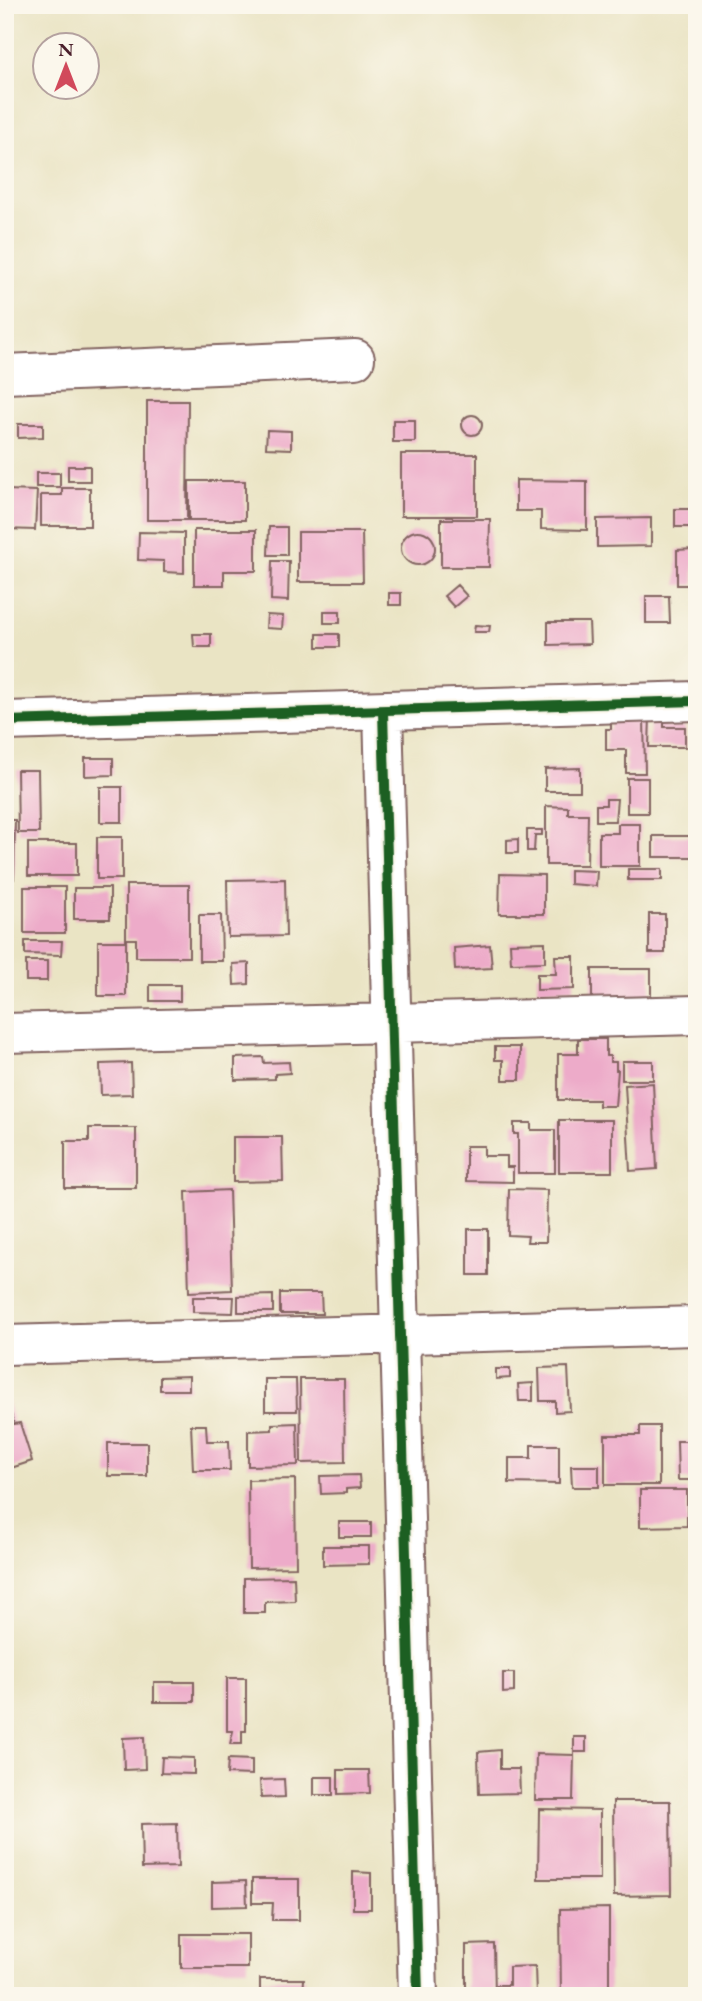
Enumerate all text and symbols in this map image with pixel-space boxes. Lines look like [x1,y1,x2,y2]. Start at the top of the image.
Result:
north arrow [32,32,102,102]
text: N [58,37,74,62]

